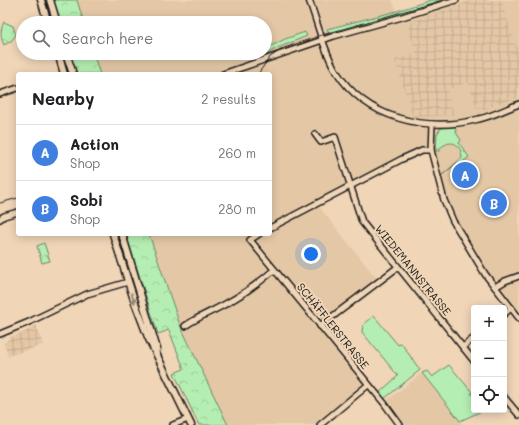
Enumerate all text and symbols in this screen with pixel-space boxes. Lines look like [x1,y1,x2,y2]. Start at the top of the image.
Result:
search box [16,16,272,60]
icon: search [30,27,52,49]
text: Search here [62,28,153,48]
text: Nearby [32,87,94,109]
text: 2 results [201,90,256,107]
text: Action [70,134,119,154]
text: A [40,144,50,161]
text: 260 m [218,144,256,161]
text: Shop [70,154,100,171]
pin: A [452,160,478,190]
pin: B [481,188,507,218]
text: Sobi [70,190,103,210]
text: B [41,200,49,217]
text: 280 m [218,200,256,217]
text: Shop [70,210,100,227]
street label: WIEDEMANNSTRASSE [372,221,455,318]
your location [301,244,321,264]
street label: SCHÄFFLERSTRASSE [294,280,373,372]
one-way arrow [130,292,136,304]
map controls [471,305,507,413]
button: + [471,305,507,341]
button: − [471,341,507,377]
button: locate [471,377,507,413]

